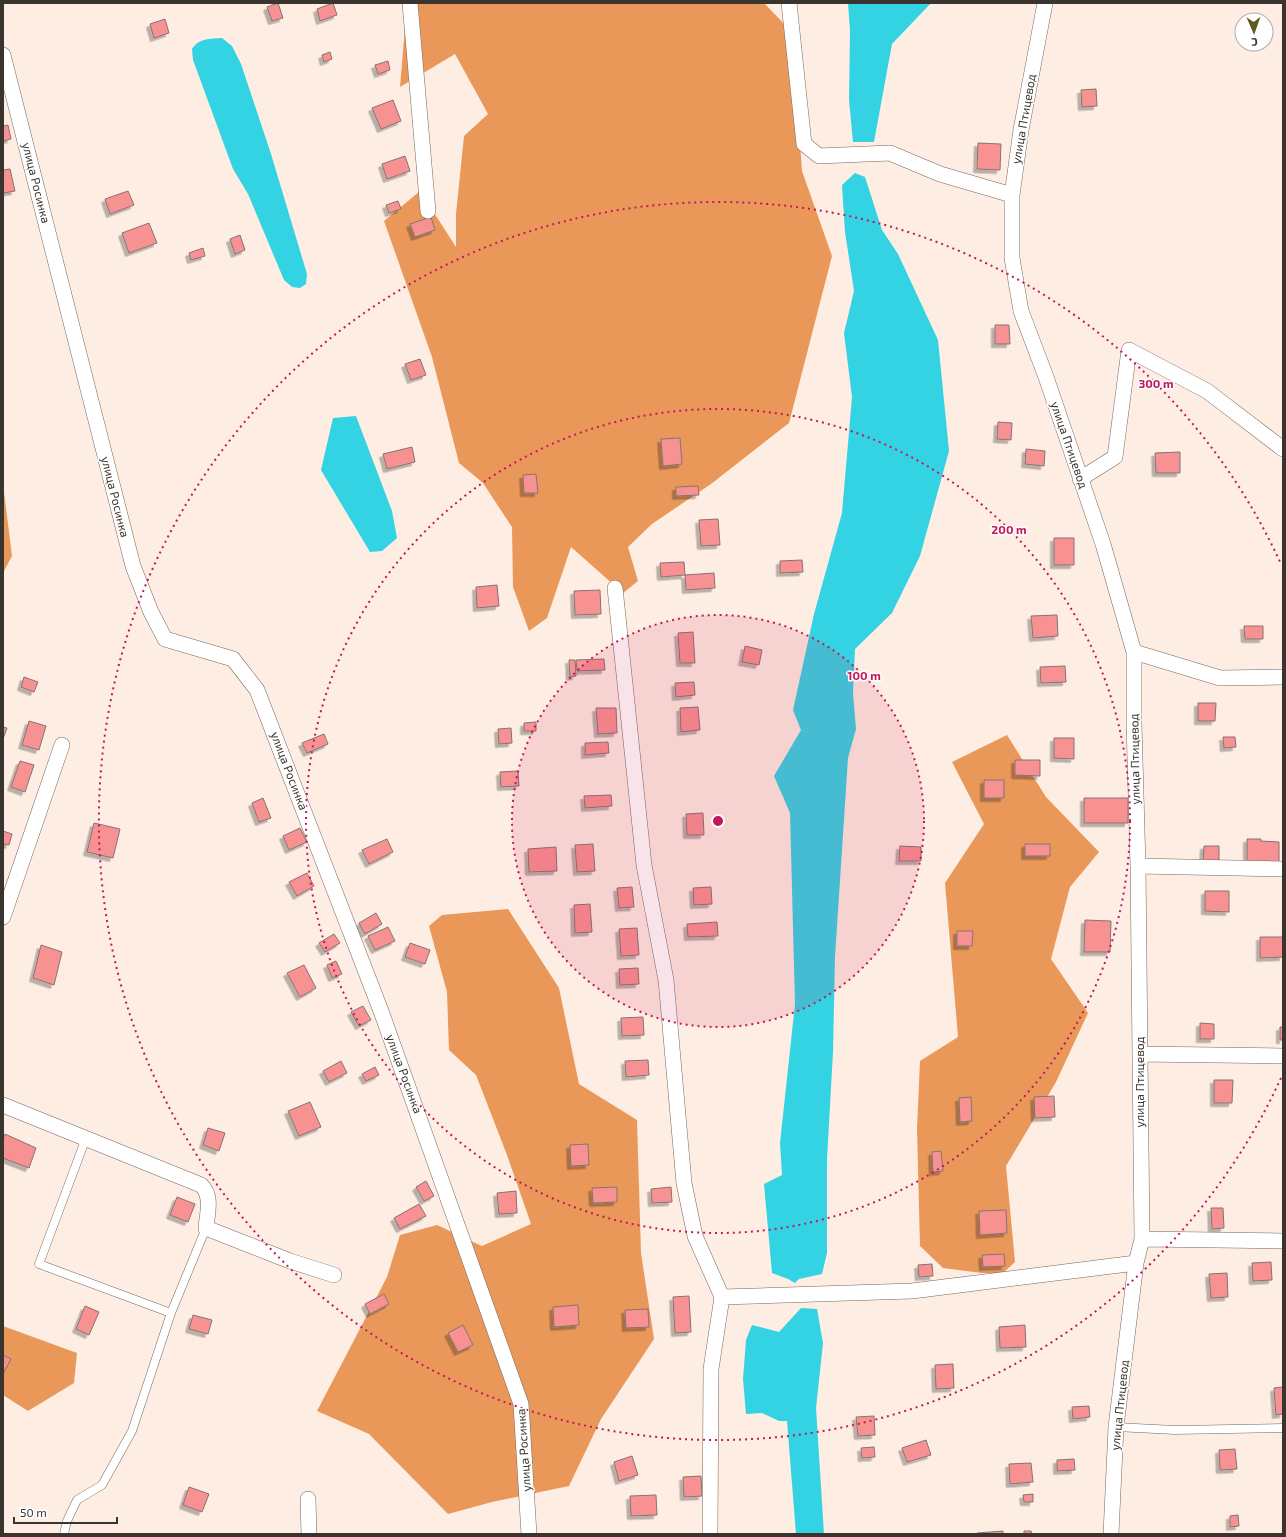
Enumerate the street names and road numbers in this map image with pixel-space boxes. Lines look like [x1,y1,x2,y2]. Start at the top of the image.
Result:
street label: улица Птицевод [1008,73,1039,165]
street label: улица Росинка [19,141,54,225]
street label: улица Птицевод [1048,399,1091,490]
street label: улица Росинка [98,455,133,539]
street label: улица Птицевод [1126,713,1143,805]
street label: улица Росинка [268,729,311,812]
street label: улица Росинка [383,1032,426,1115]
street label: улица Птицевод [1132,1036,1147,1128]
street label: улица Птицевод [1107,1359,1132,1451]
street label: улица Росинка [513,1408,534,1492]

